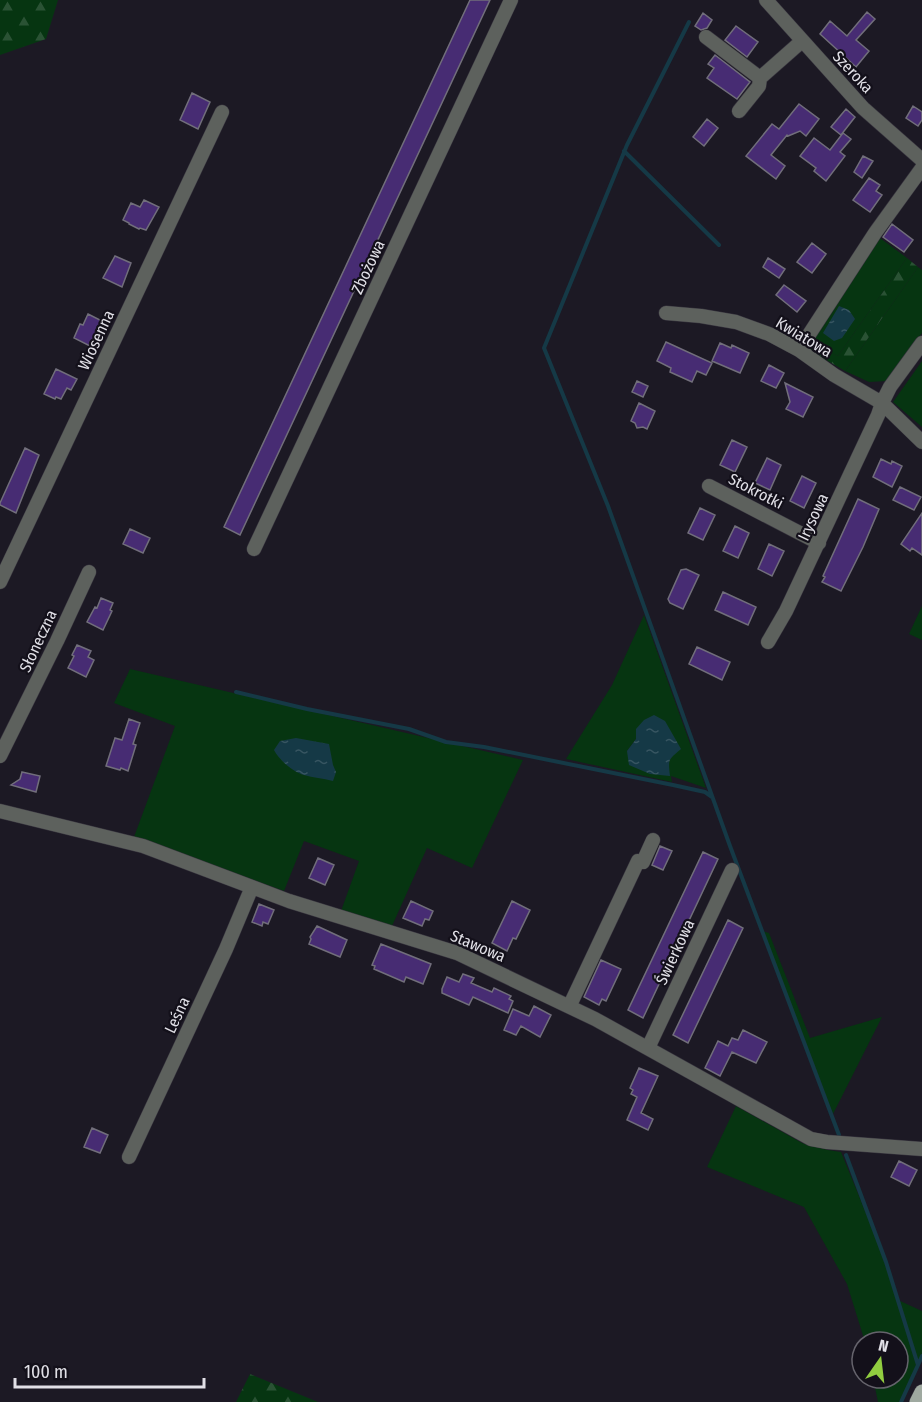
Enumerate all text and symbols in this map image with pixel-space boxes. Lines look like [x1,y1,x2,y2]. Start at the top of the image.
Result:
street label: Szeroka [829,47,877,97]
street label: Zbożowa [347,237,389,297]
street label: Wiosenna [74,307,118,373]
street label: Kwiatowa [772,313,836,361]
street label: Stokrotki [725,469,787,513]
street label: Irysowa [794,490,832,544]
street label: Słoneczna [15,607,61,675]
street label: Świerkowa [652,916,698,988]
street label: Stawowa [448,926,508,966]
street label: Leśna [160,994,194,1036]
north arrow [850,1330,910,1390]
text: N [877,1336,890,1356]
scale bar [15,1351,204,1389]
text: 100 m [24,1361,68,1383]

